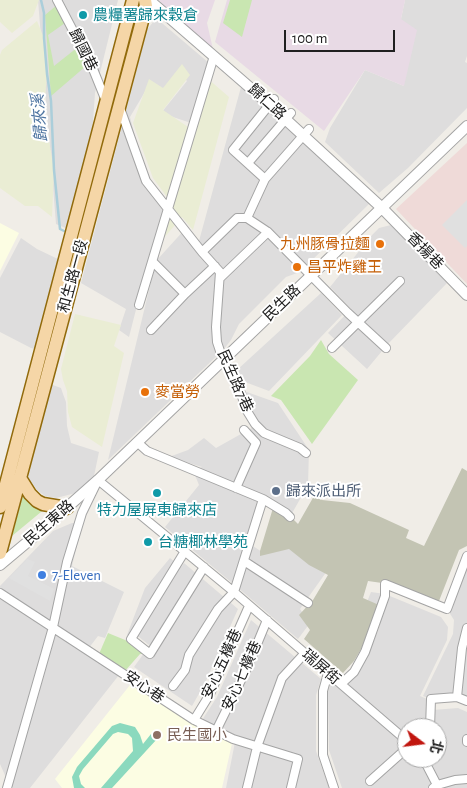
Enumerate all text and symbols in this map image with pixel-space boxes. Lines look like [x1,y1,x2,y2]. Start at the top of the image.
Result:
place label: 農糧署歸來穀倉 [93,6,198,24]
marker: 農糧署歸來穀倉 [77,9,89,21]
scale bar [287,20,398,52]
street label: 歸國巷 [65,26,101,74]
text: 100 m [292,31,327,46]
street label: 歸仁路 [244,80,290,124]
water label: 歸來溪 [28,93,52,143]
street label: 香揚巷 [403,229,447,273]
place label: 九州豚骨拉麵 [280,235,370,253]
street label: 和生路一段 [55,237,91,315]
marker: 九州豚骨拉麵 [374,238,386,250]
place label: 昌平炸雞王 [307,258,382,276]
marker: 昌平炸雞王 [291,261,303,273]
street label: 民生路 [260,281,304,325]
street label: 民生路7巷 [213,347,257,415]
place label: 麥當勞 [155,383,200,401]
marker: 麥當勞 [139,386,151,398]
place label: 歸來派出所 [286,482,361,500]
marker: 歸來派出所 [270,485,282,497]
marker: 特力屋屏東歸來店 [151,487,163,499]
street label: 民生東路 [20,497,78,549]
place label: 特力屋屏東歸來店 [97,501,217,519]
place label: 台糖椰林學苑 [158,533,248,551]
marker: 台糖椰林學苑 [142,536,154,548]
place label: 7-Eleven [52,566,101,584]
marker: 7-Eleven [36,569,48,581]
street label: 安心五橫巷 [198,626,246,702]
street label: 安心七橫巷 [219,638,265,714]
street label: 瑞屏街 [298,645,344,689]
street label: 安心巷 [120,667,168,707]
north arrow [397,718,447,768]
place label: 民生國小 [167,726,227,744]
marker: 民生國小 [151,729,163,741]
text: 北 [427,738,444,755]

